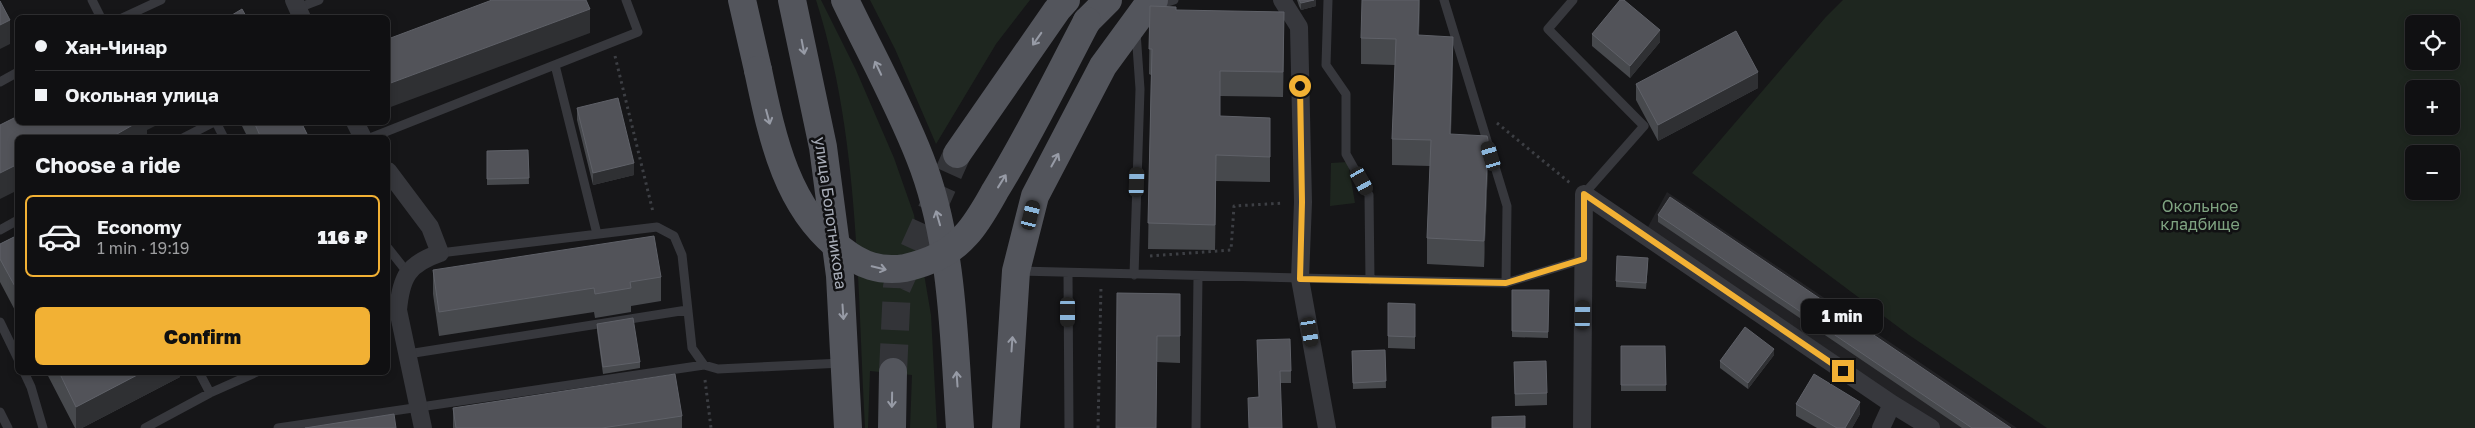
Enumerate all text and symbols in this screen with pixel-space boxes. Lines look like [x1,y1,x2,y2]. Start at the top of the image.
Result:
map controls [2405,15,2460,200]
button: locate [2405,15,2460,70]
one-way arrow [1032,31,1042,45]
text: Хан-Чинар [65,35,167,58]
one-way arrow [799,39,808,55]
one-way arrow [872,61,882,76]
route start [1289,75,1311,97]
button: + [2405,80,2460,135]
text: Окольная улица [65,83,219,106]
one-way arrow [764,109,774,125]
street label: улица Болотникова [810,136,852,290]
car [1479,139,1502,173]
button: − [2405,145,2460,200]
text: Choose a ride [35,151,181,178]
one-way arrow [1051,153,1061,168]
car [1348,164,1375,198]
car [1128,167,1145,197]
one-way arrow [996,174,1007,188]
park label: Окольное кладбище [2160,196,2240,234]
car [1020,199,1041,231]
one-way arrow [932,211,942,227]
icon: car [37,214,82,259]
text: Economy [97,215,182,238]
text: 116 ₽ [317,225,368,248]
text: 1 min · 19:19 [97,238,190,258]
one-way arrow [870,264,886,273]
car [1060,297,1075,327]
callout: 1 min [1802,298,1884,334]
car [1575,300,1590,330]
one-way arrow [838,303,847,319]
text: 1 min [1822,306,1862,326]
button: Confirm [35,307,370,365]
car [1300,316,1319,348]
one-way arrow [1007,337,1016,353]
route end [1832,360,1854,382]
one-way arrow [952,372,962,388]
one-way arrow [887,392,897,408]

